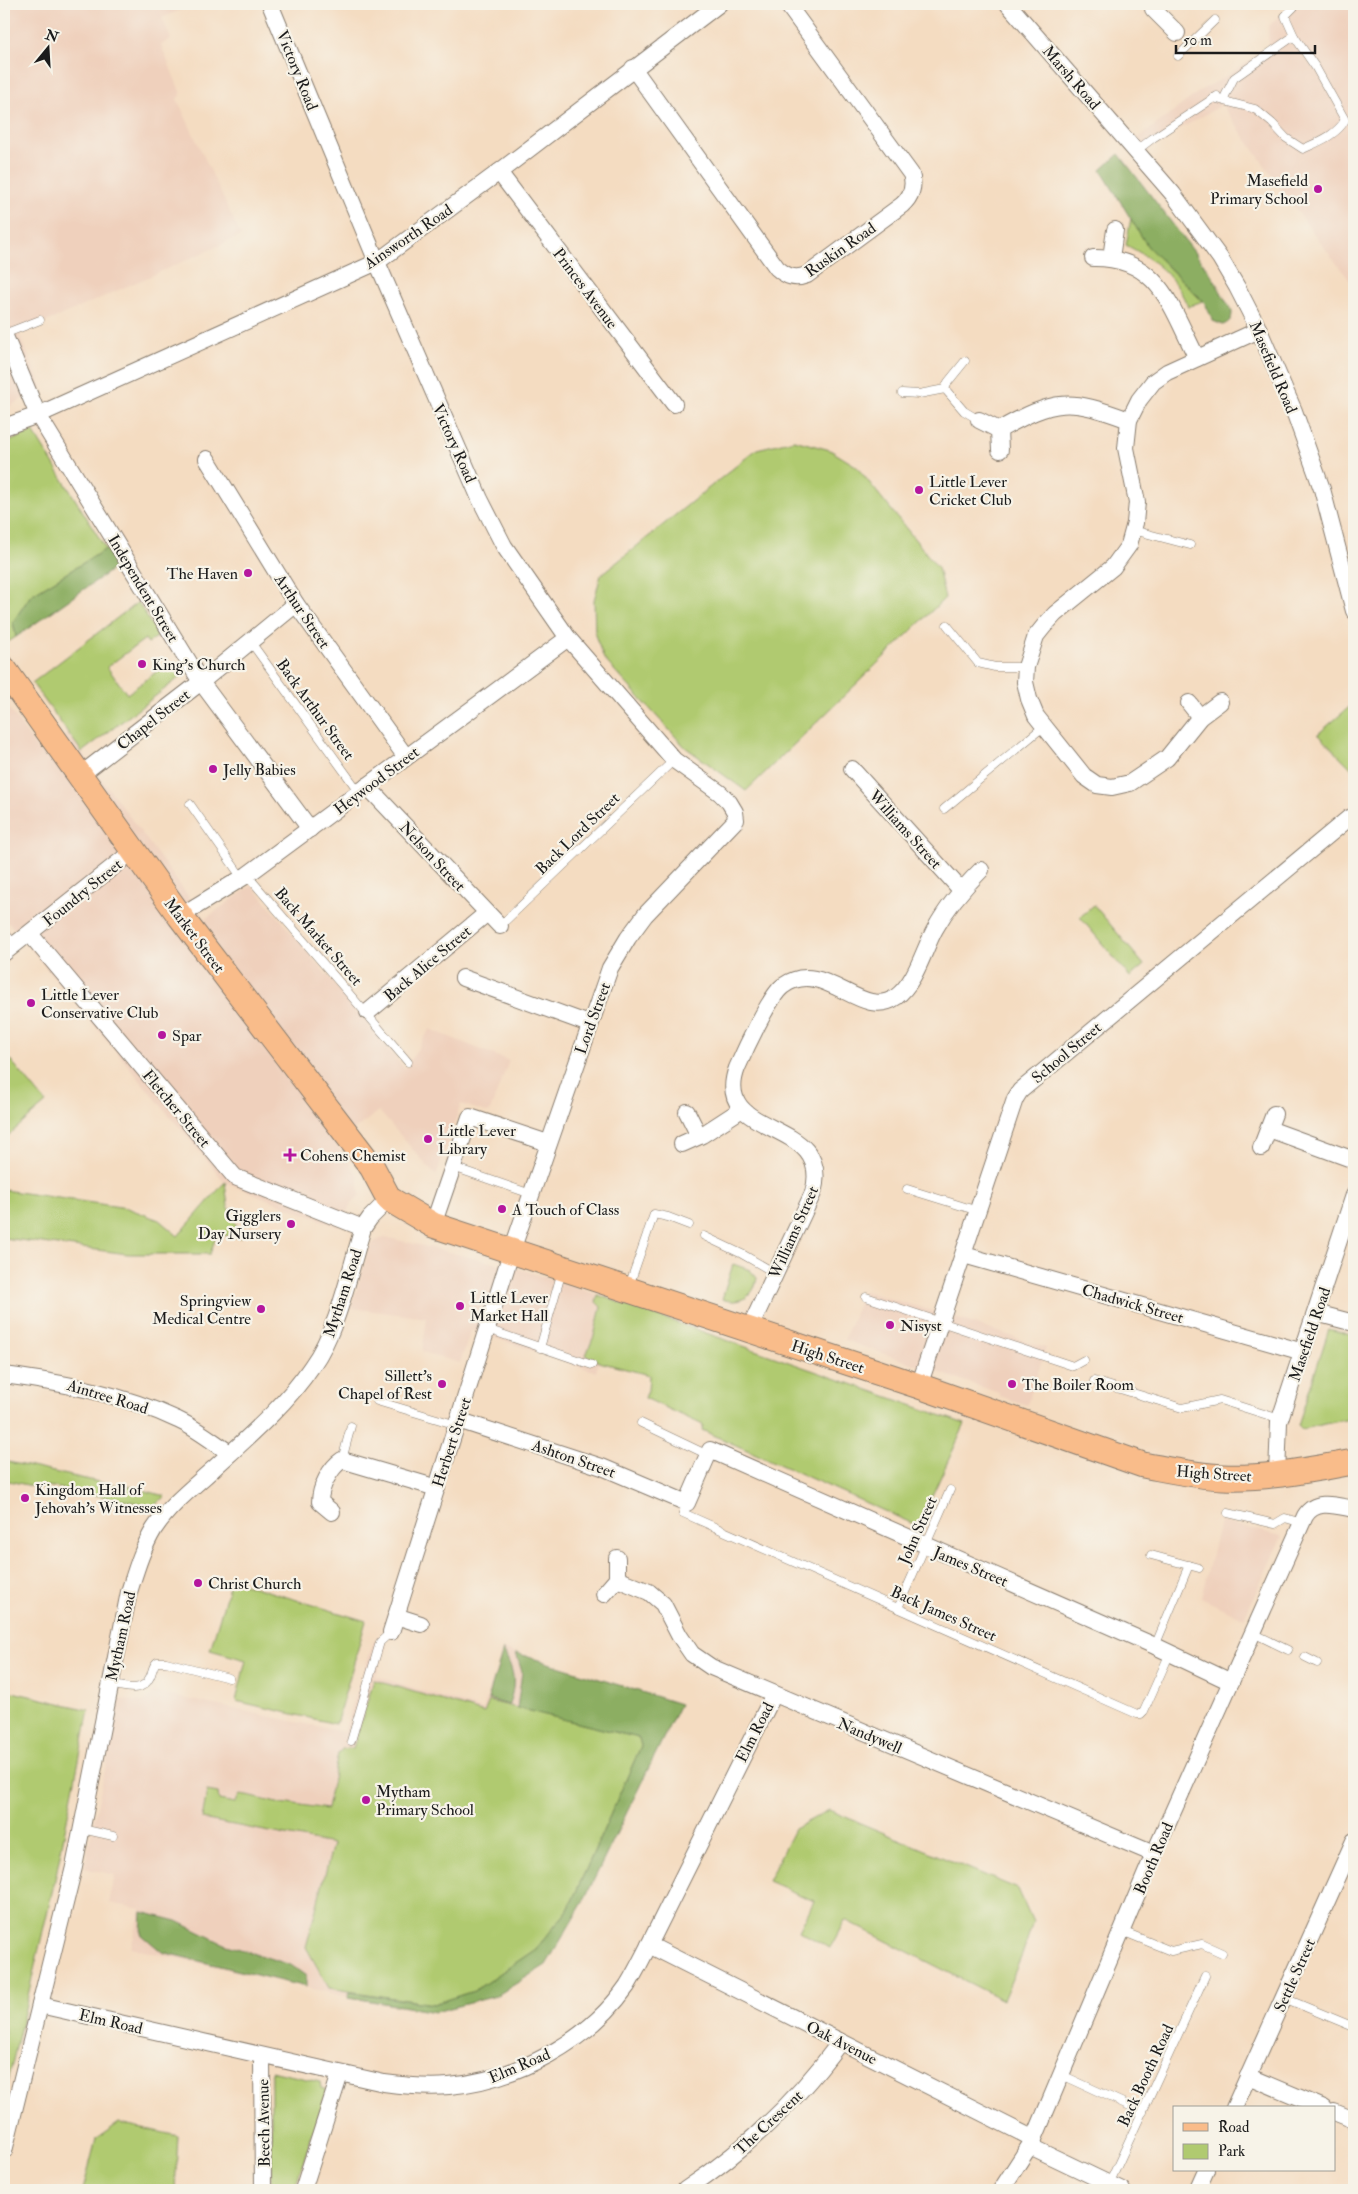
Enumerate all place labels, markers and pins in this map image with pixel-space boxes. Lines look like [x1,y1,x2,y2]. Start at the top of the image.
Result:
place label: Masefield Primary School [1210,171,1308,209]
marker: Masefield Primary School [1312,183,1324,195]
place label: Little Lever Cricket Club [929,472,1012,510]
marker: Little Lever Cricket Club [913,484,925,496]
place label: The Haven [167,564,238,584]
marker: The Haven [242,567,254,579]
place label: King's Church [152,655,246,675]
marker: King's Church [136,658,148,670]
place label: Jelly Babies [222,760,296,781]
marker: Jelly Babies [207,763,219,775]
place label: Little Lever Conservative Club [41,985,159,1023]
marker: Little Lever Conservative Club [25,997,37,1009]
place label: Spar [172,1026,202,1047]
marker: Spar [156,1029,168,1041]
place label: Little Lever Library [438,1121,516,1159]
marker: Little Lever Library [422,1133,434,1145]
place label: Cohens Chemist [300,1146,406,1166]
marker: Cohens Chemist [284,1149,296,1161]
place label: A Touch of Class [511,1200,619,1220]
marker: A Touch of Class [496,1203,508,1215]
place label: Gigglers Day Nursery [198,1206,282,1244]
marker: Gigglers Day Nursery [285,1218,297,1230]
place label: Little Lever Market Hall [470,1288,548,1326]
place label: Springview Medical Centre [152,1291,252,1329]
marker: Little Lever Market Hall [454,1300,466,1312]
marker: Springview Medical Centre [255,1303,267,1315]
place label: Nisyst [900,1316,942,1336]
marker: Nisyst [884,1319,896,1331]
place label: Sillett's Chapel of Rest [338,1366,432,1405]
place label: The Boiler Room [1022,1375,1134,1395]
marker: Sillett's Chapel of Rest [436,1378,448,1390]
marker: The Boiler Room [1006,1378,1018,1390]
place label: Kingdom Hall of Jehovah's Witnesses [34,1480,162,1519]
marker: Kingdom Hall of Jehovah's Witnesses [19,1492,31,1504]
place label: Christ Church [208,1574,302,1594]
marker: Christ Church [192,1577,204,1589]
place label: Mytham Primary School [376,1782,474,1820]
marker: Mytham Primary School [360,1794,372,1806]

